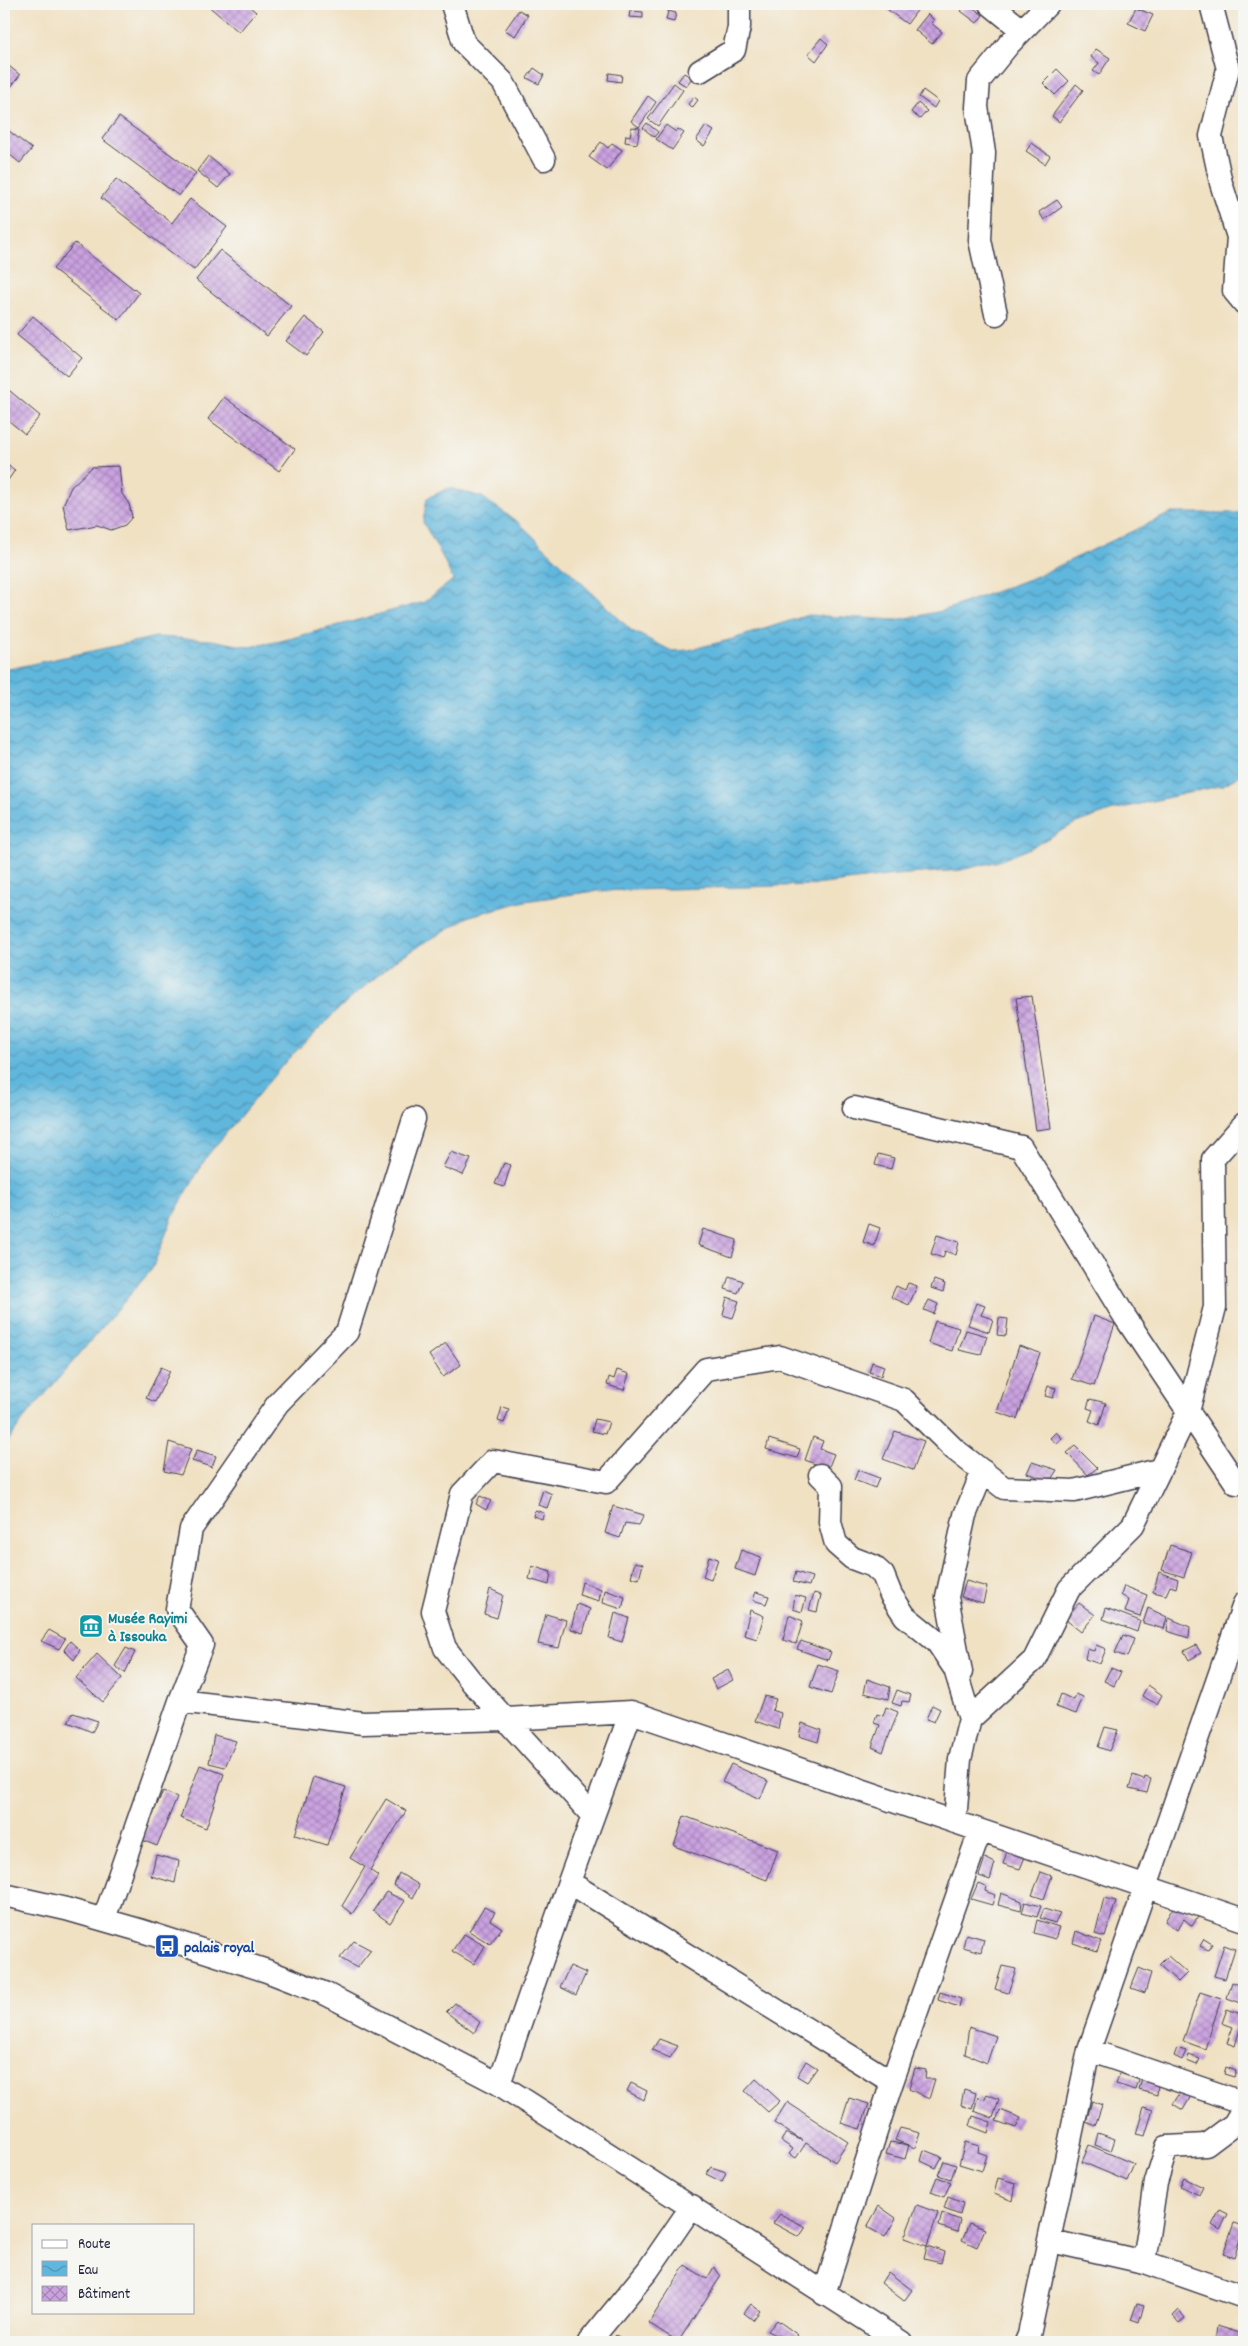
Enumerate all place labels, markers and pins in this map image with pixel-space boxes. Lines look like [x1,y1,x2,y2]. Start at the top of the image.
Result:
place label: Musée Rayimi à Issouka [108,1608,187,1649]
museum icon: Musée Rayimi à Issouka [78,1613,104,1639]
bus stop icon: palais royal [154,1933,180,1959]
place label: palais royal [184,1937,255,1960]

